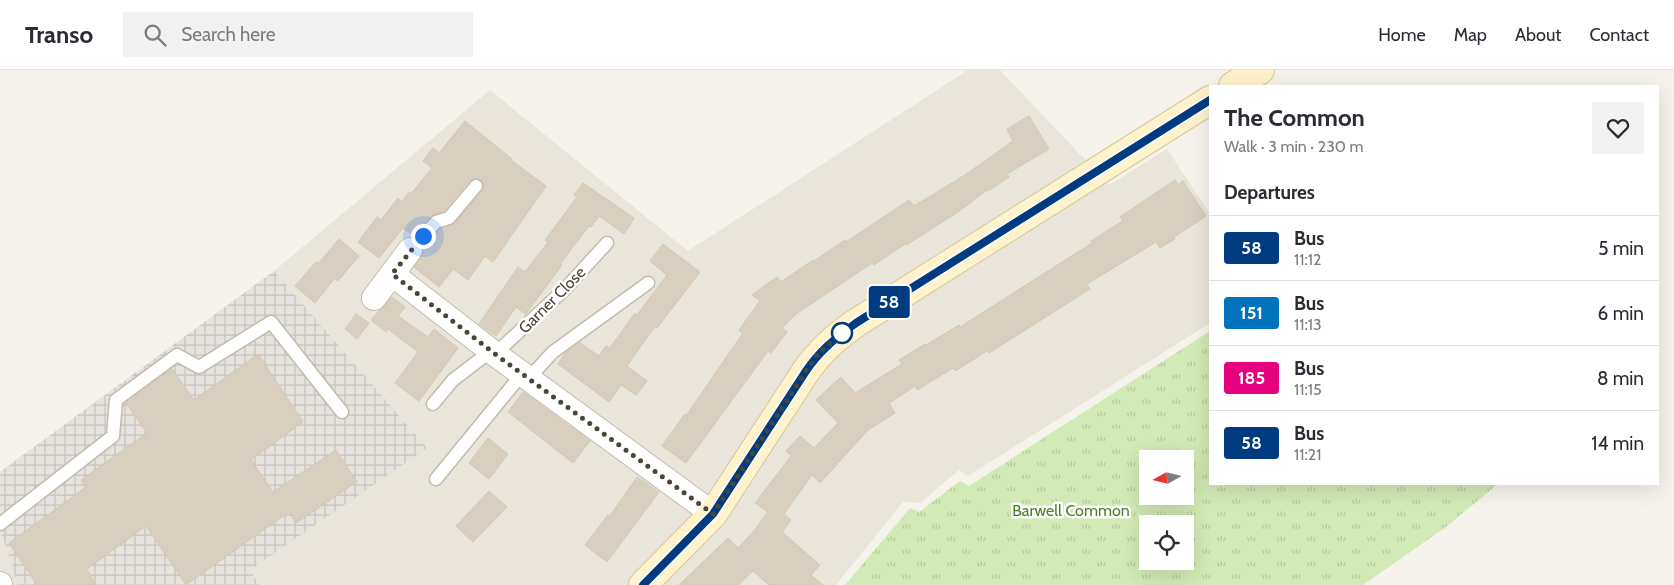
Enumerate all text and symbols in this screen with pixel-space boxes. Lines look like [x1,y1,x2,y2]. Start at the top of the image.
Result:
search box [123,12,473,57]
text: Transo [25,20,93,49]
icon: search [141,21,169,49]
text: Search here [181,23,276,46]
text: Home [1378,24,1426,46]
text: Map [1454,24,1487,46]
text: About [1515,24,1561,46]
text: Contact [1589,24,1649,46]
button: heart [1592,102,1644,154]
text: The Common [1224,103,1365,132]
text: Walk · 3 min · 230 m [1224,137,1364,156]
text: Departures [1224,181,1315,204]
your location [411,224,436,249]
text: Bus [1294,227,1324,250]
text: 58 [1241,237,1262,259]
text: 5 min [1598,237,1644,260]
text: 11:12 [1294,250,1321,269]
street label: Garner Close [515,263,589,337]
line badge: 58 [866,286,912,318]
text: 58 [879,291,899,313]
text: Bus [1294,292,1324,315]
text: 151 [1240,302,1263,324]
text: 6 min [1598,302,1644,325]
text: 11:13 [1294,315,1322,334]
unlabelled marker [831,322,853,344]
text: Bus [1294,357,1324,380]
text: 185 [1238,367,1265,389]
text: 8 min [1597,367,1644,390]
text: 11:15 [1294,380,1322,399]
text: Bus [1294,422,1324,445]
text: 58 [1241,432,1262,454]
text: 14 min [1591,432,1644,455]
text: 11:21 [1294,445,1321,464]
north arrow [1139,450,1194,505]
map controls [1139,450,1194,570]
park label: Barwell Common [1012,501,1130,520]
button: locate [1139,515,1194,570]

